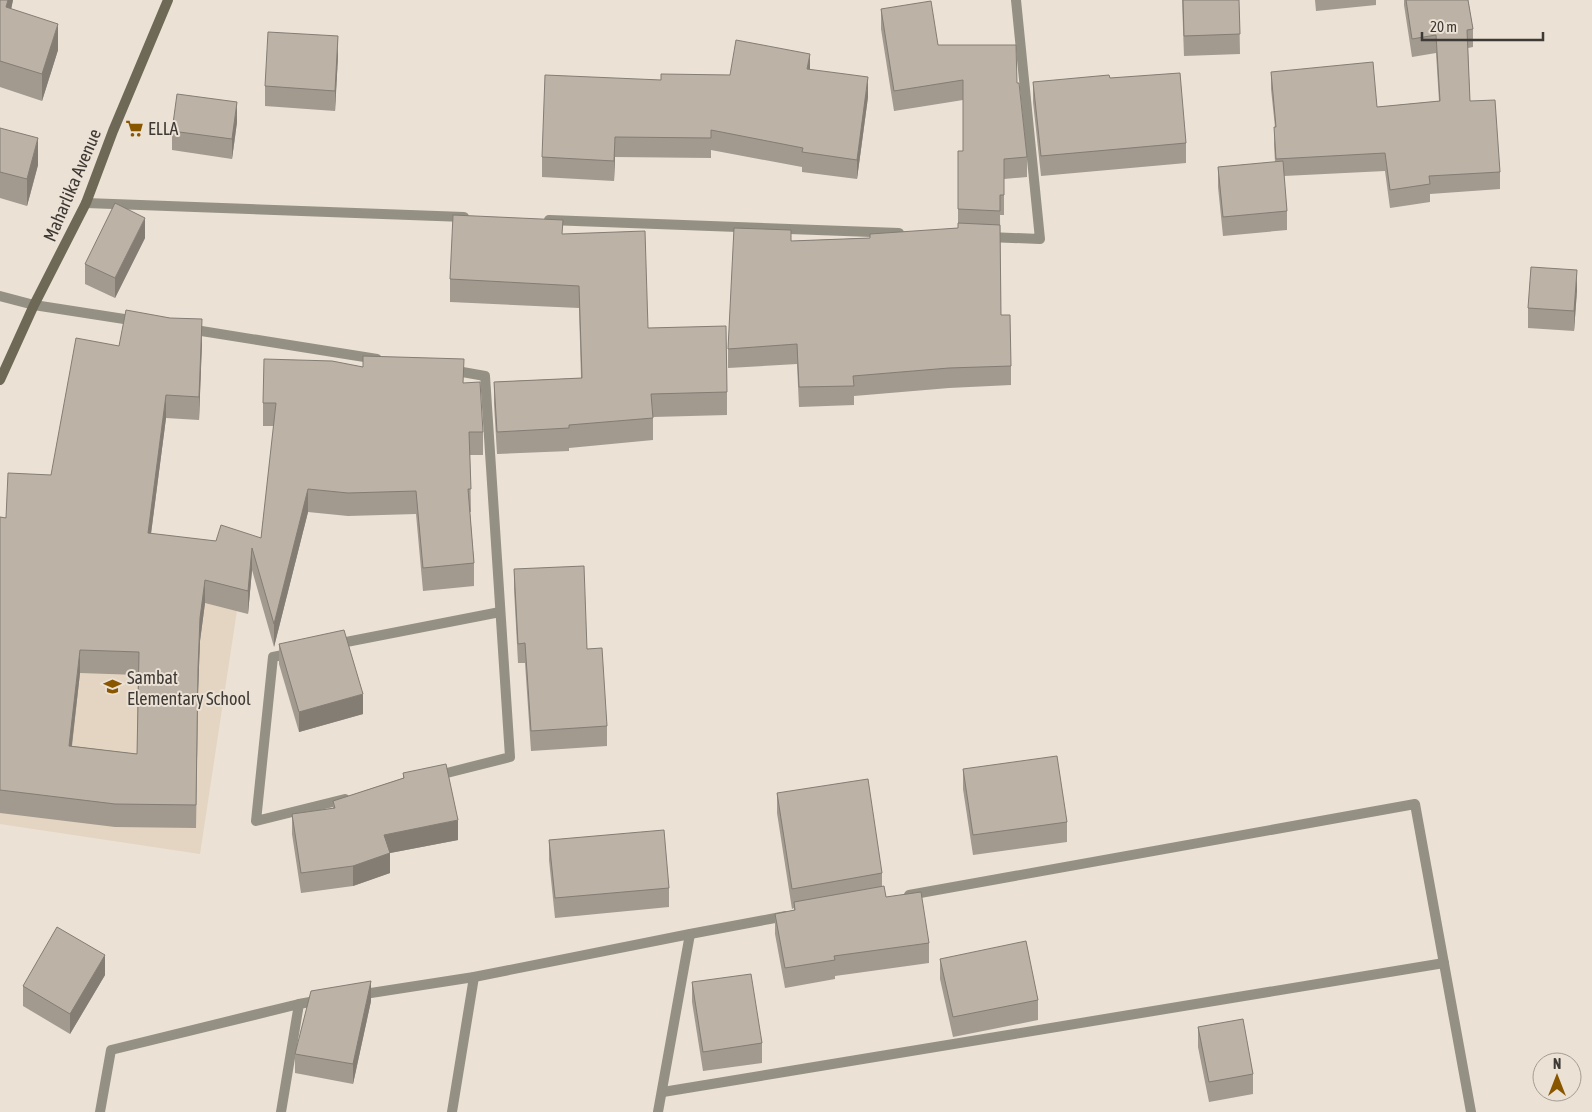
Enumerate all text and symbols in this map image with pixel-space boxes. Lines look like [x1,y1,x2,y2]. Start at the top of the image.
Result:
scale bar [1422,10,1543,42]
text: 20 m [1430,18,1457,35]
supermarket icon: ELLA [124,118,144,138]
place label: ELLA [148,118,179,139]
street label: Maharlika Avenue [39,126,105,244]
place label: Sambat Elementary School [127,667,251,709]
school or university icon: Sambat Elementary School [103,677,123,697]
north arrow [1532,1052,1582,1102]
text: N [1553,1056,1561,1072]

